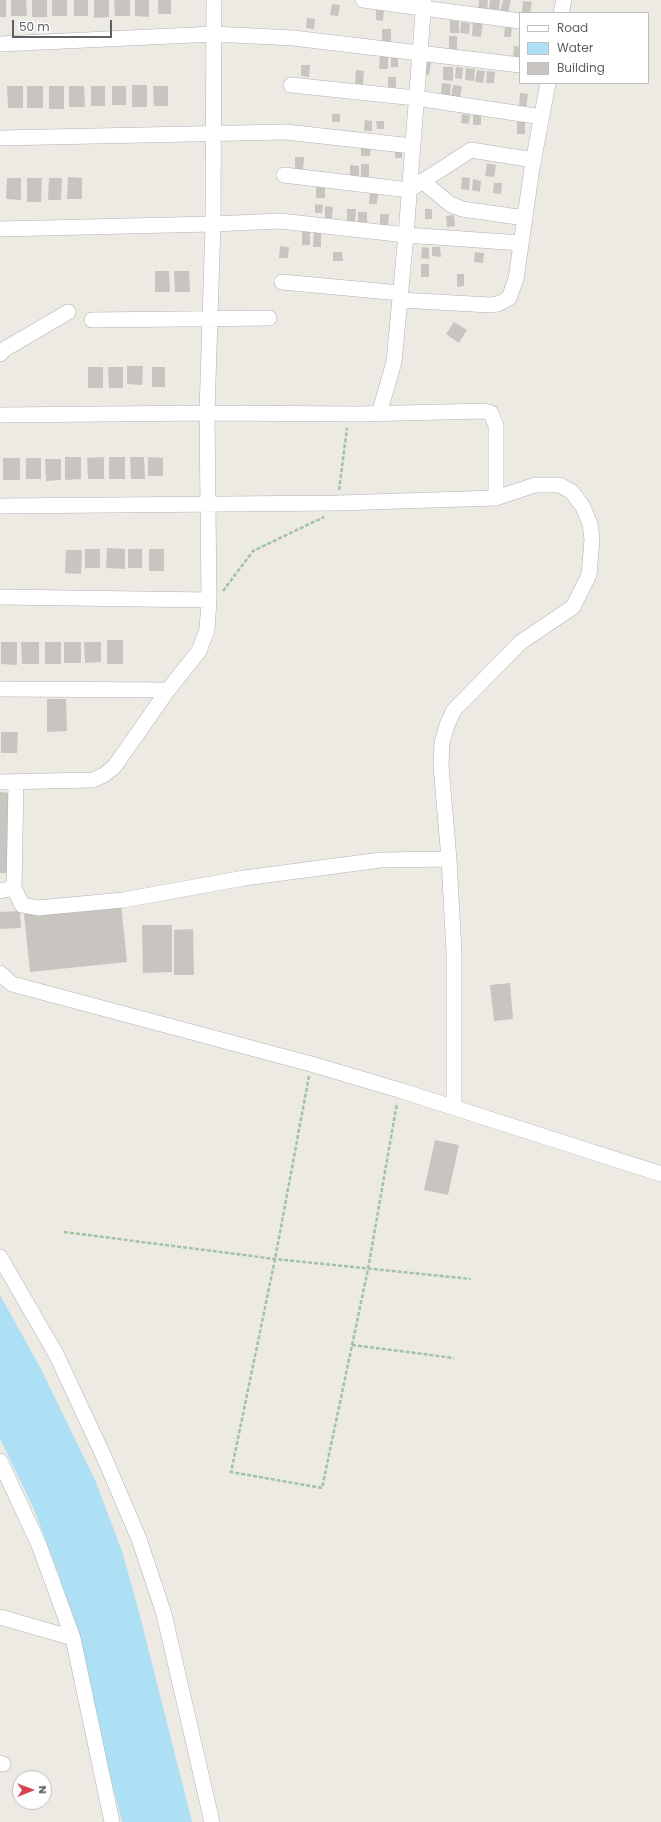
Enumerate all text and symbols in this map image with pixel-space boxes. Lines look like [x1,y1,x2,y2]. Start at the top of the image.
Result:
scale bar [14,12,114,38]
legend [519,12,649,84]
text: 50 m [19,18,50,35]
text: Road [557,19,588,36]
text: Water [557,39,593,56]
text: Building [557,59,605,76]
north arrow [12,1770,52,1810]
text: N [35,1786,51,1794]

